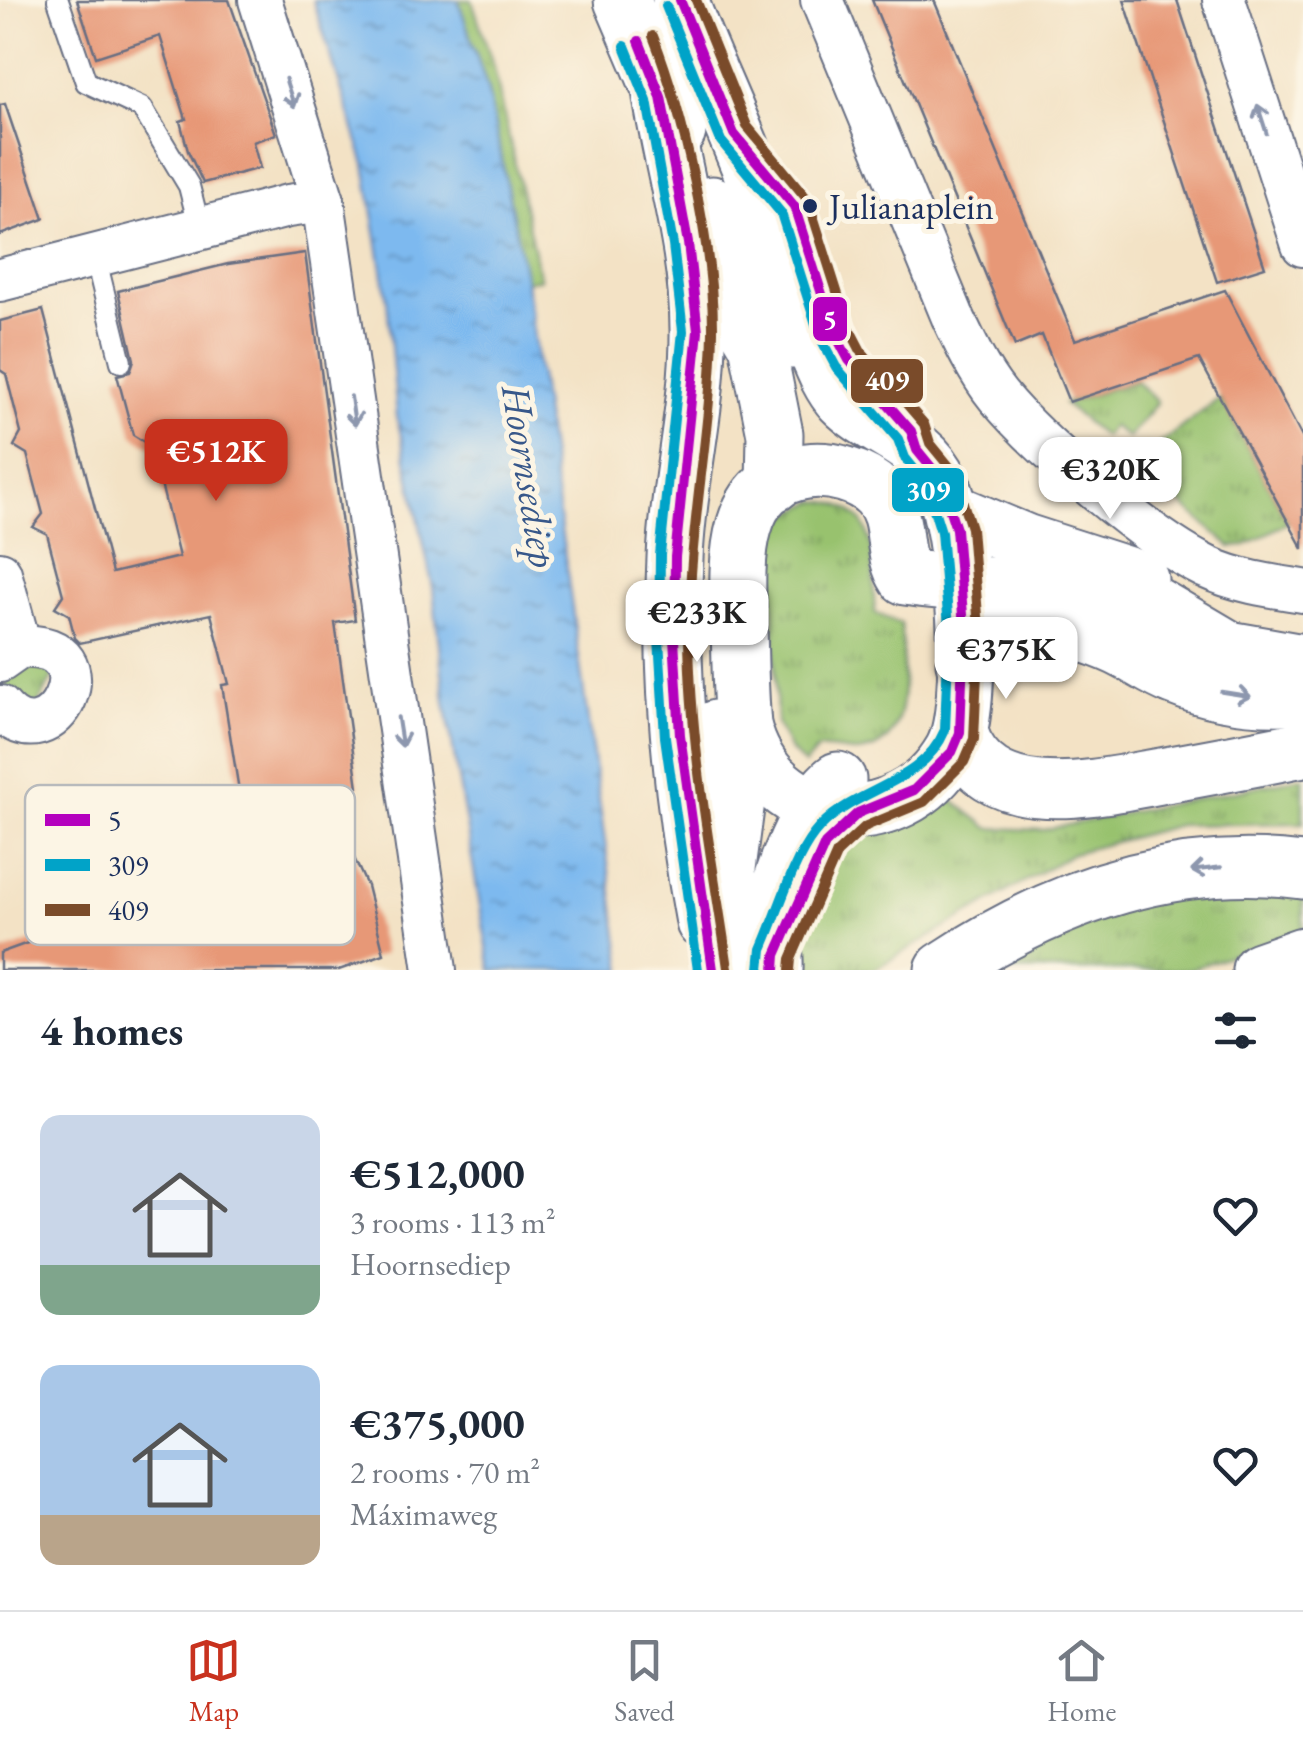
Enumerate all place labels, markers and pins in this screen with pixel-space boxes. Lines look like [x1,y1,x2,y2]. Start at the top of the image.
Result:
place label: Julianaplein [826,183,994,230]
marker: Julianaplein [800,196,820,216]
pin: €512K [146,419,286,504]
pin: €320K [1040,437,1180,522]
pin: €233K [627,580,767,665]
pin: €375K [936,617,1076,702]

